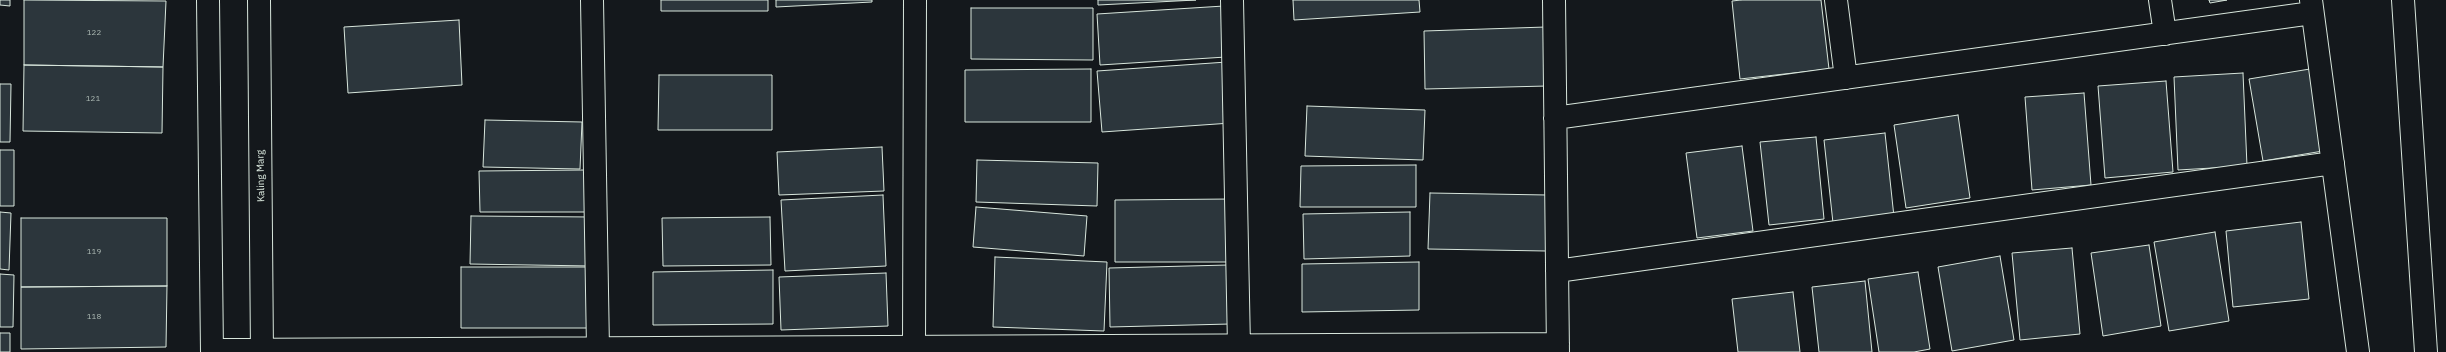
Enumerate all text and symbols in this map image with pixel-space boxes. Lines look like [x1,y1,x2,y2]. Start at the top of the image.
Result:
house number: 122 [87,28,101,38]
house number: 121 [86,94,100,104]
street label: Kaling Marg [255,150,267,202]
house number: 119 [87,247,101,257]
house number: 118 [87,312,101,322]

